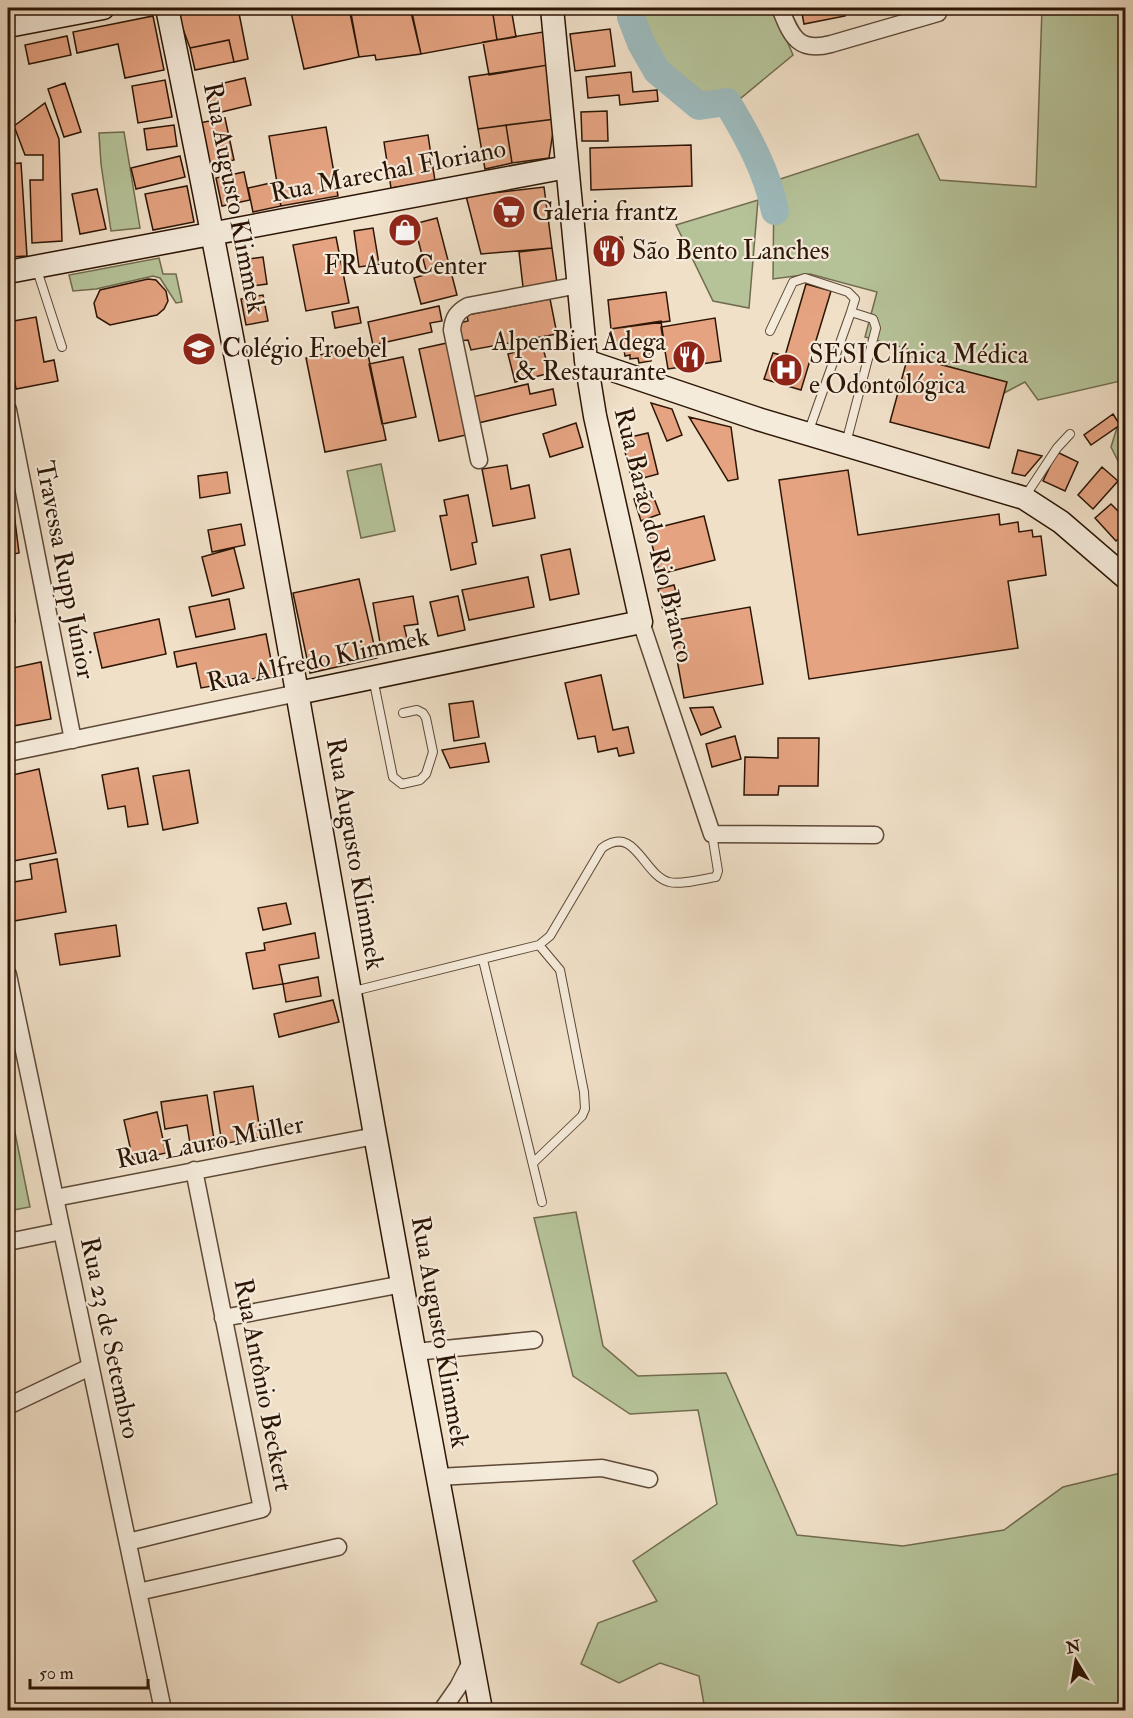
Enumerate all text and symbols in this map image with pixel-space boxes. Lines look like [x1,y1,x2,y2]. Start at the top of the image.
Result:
street label: Rua Augusto Klimmek [196,80,272,317]
street label: Rua Marechal Floriano [267,132,509,210]
supermarket icon: Galeria frantz [491,194,527,230]
place label: Galeria frantz [532,196,678,228]
shop icon: FR AutoCenter [387,212,423,248]
restaurant icon: São Bento Lanches [591,233,627,269]
place label: São Bento Lanches [632,235,829,267]
place label: FR AutoCenter [323,250,487,282]
place label: AlpenBier Adega & Restaurante [491,326,666,388]
school or university icon: Colégio Froebel [181,331,217,367]
place label: Colégio Froebel [222,333,388,365]
restaurant icon: AlpenBier Adega & Restaurante [671,339,707,375]
place label: SESI Clínica Médica e Odontológica [809,339,1029,401]
hospital icon: SESI Clínica Médica e Odontológica [768,352,804,388]
street label: Rua Barão do Rio Branco [607,404,701,666]
street label: Travessa Rupp Júnior [27,458,102,682]
street label: Rua Alfredo Klimmek [204,621,432,699]
street label: Rua Augusto Klimmek [319,736,391,973]
street label: Rua Lauro Müller [113,1108,307,1176]
street label: Rua Augusto Klimmek [404,1214,476,1451]
street label: Rua 23 de Setembro [73,1234,147,1442]
street label: Rua Antônio Beckert [227,1276,299,1494]
north arrow [1046,1631,1106,1691]
text: N [1063,1636,1083,1659]
scale bar [30,1652,148,1690]
text: 50 m [39,1662,74,1685]

